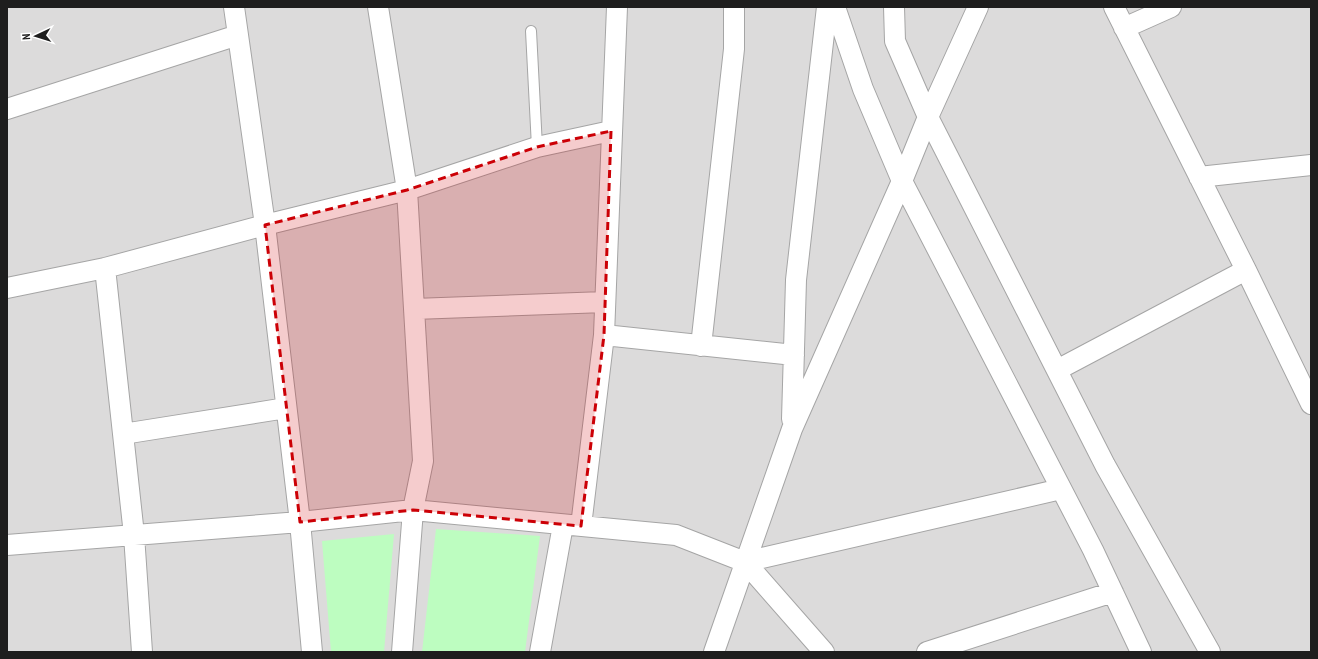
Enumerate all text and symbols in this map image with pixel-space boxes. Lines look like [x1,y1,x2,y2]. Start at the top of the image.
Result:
north arrow [16,16,56,56]
text: N [19,33,33,40]

